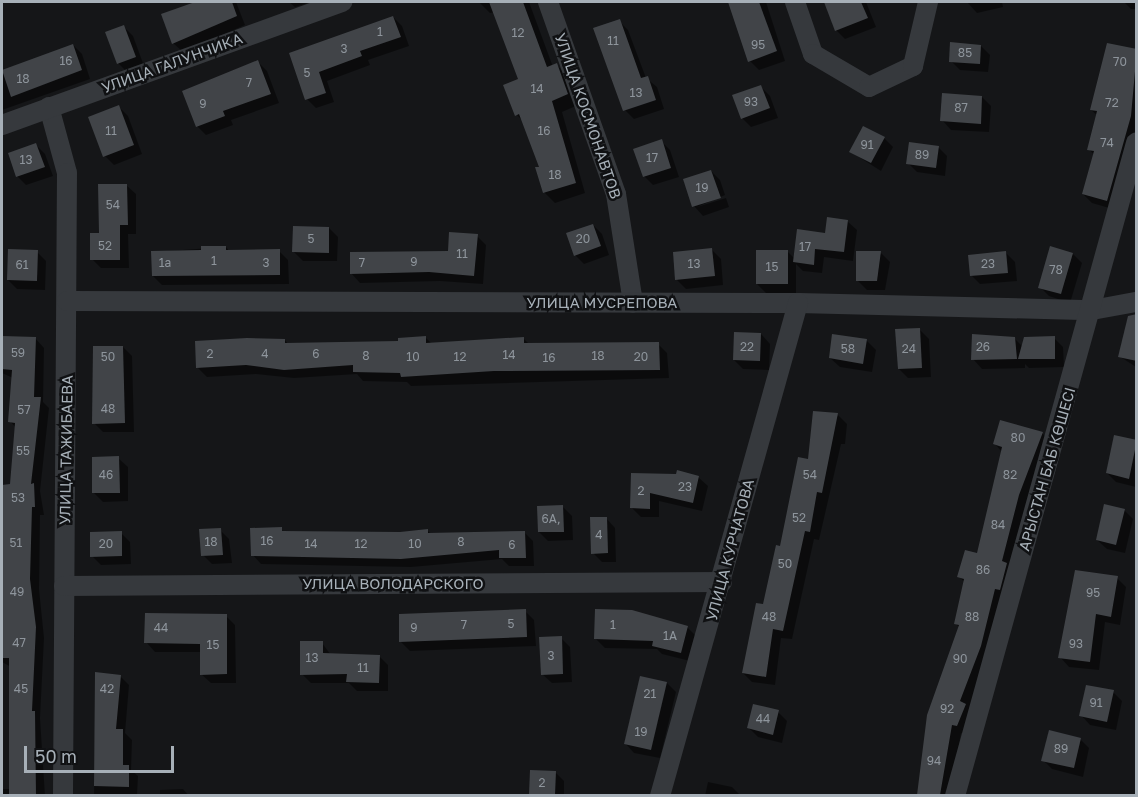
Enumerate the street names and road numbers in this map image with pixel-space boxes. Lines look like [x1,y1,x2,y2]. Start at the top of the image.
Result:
street label: УЛИЦА ГАЛУНЧИКА [99,29,245,97]
street label: УЛИЦА КОСМОНАВТОВ [551,31,625,201]
street label: УЛИЦА МУСРЕПОВА [527,294,677,312]
street label: УЛИЦА ТАЖИБАЕВА [56,375,76,525]
street label: АРЫСТАН БАБ КӨШЕСІ [1015,385,1079,553]
street label: УЛИЦА КУРЧАТОВА [702,477,758,623]
street label: УЛИЦА ВОЛОДАРСКОГО [302,575,484,593]

